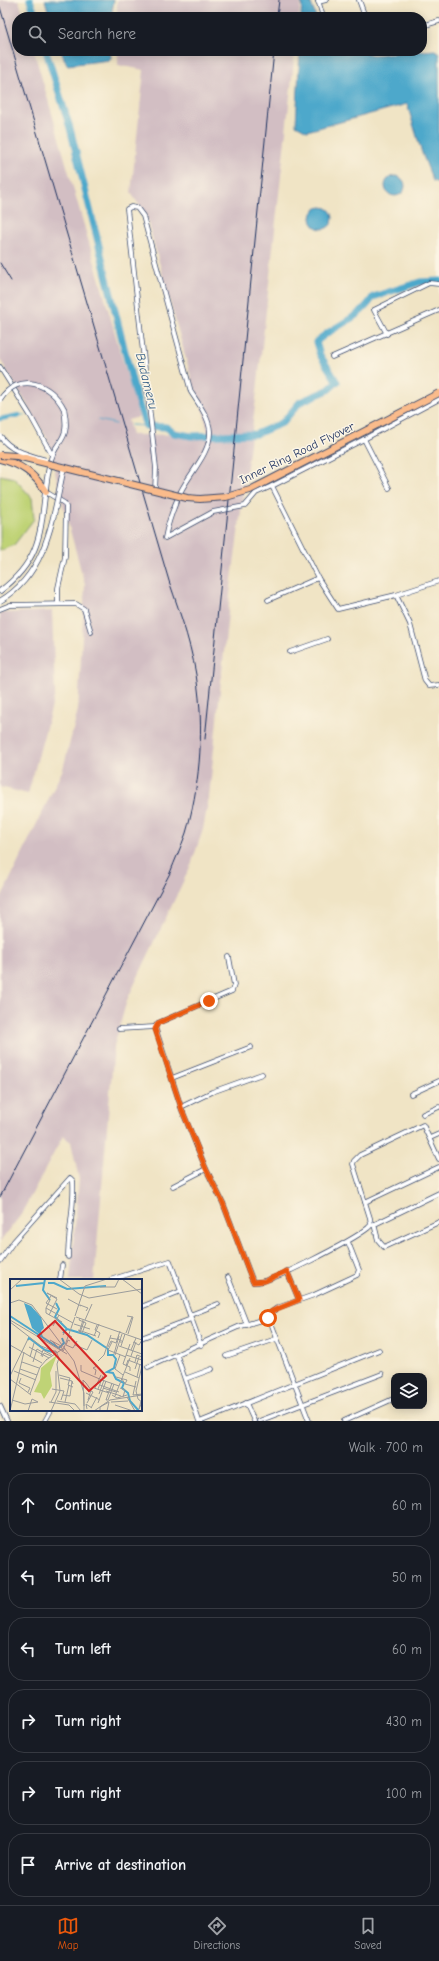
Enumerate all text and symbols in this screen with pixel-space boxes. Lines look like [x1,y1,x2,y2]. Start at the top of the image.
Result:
search box [12,12,427,56]
icon: search [26,23,48,45]
text: Search here [58,25,136,43]
water label: Budameru [133,351,161,411]
street label: Inner Ring Road Flyover [237,419,357,487]
route end [200,992,218,1010]
inset map [10,1279,142,1411]
route start [259,1309,277,1327]
map controls [391,1373,427,1409]
button: layers [391,1373,427,1409]
text: 9 min [16,1438,58,1457]
text: Walk · 700 m [349,1440,423,1455]
icon: ahead [17,1494,39,1516]
text: Continue [55,1496,112,1514]
text: 60 m [392,1498,422,1513]
icon: left [17,1566,39,1588]
text: Turn left [55,1568,111,1586]
text: 50 m [392,1570,422,1585]
icon: left [17,1638,39,1660]
text: Turn left [55,1640,111,1658]
text: 60 m [392,1642,422,1657]
icon: right [17,1710,39,1732]
text: Turn right [55,1712,121,1730]
text: 430 m [386,1714,422,1729]
icon: right [17,1782,39,1804]
text: Turn right [55,1784,121,1802]
text: 100 m [386,1786,422,1801]
icon: arrive [17,1854,39,1876]
text: Arrive at destination [55,1856,186,1874]
tab: Map [57,1915,79,1952]
tab: Directions [193,1915,240,1952]
tab: Saved [354,1915,382,1952]

